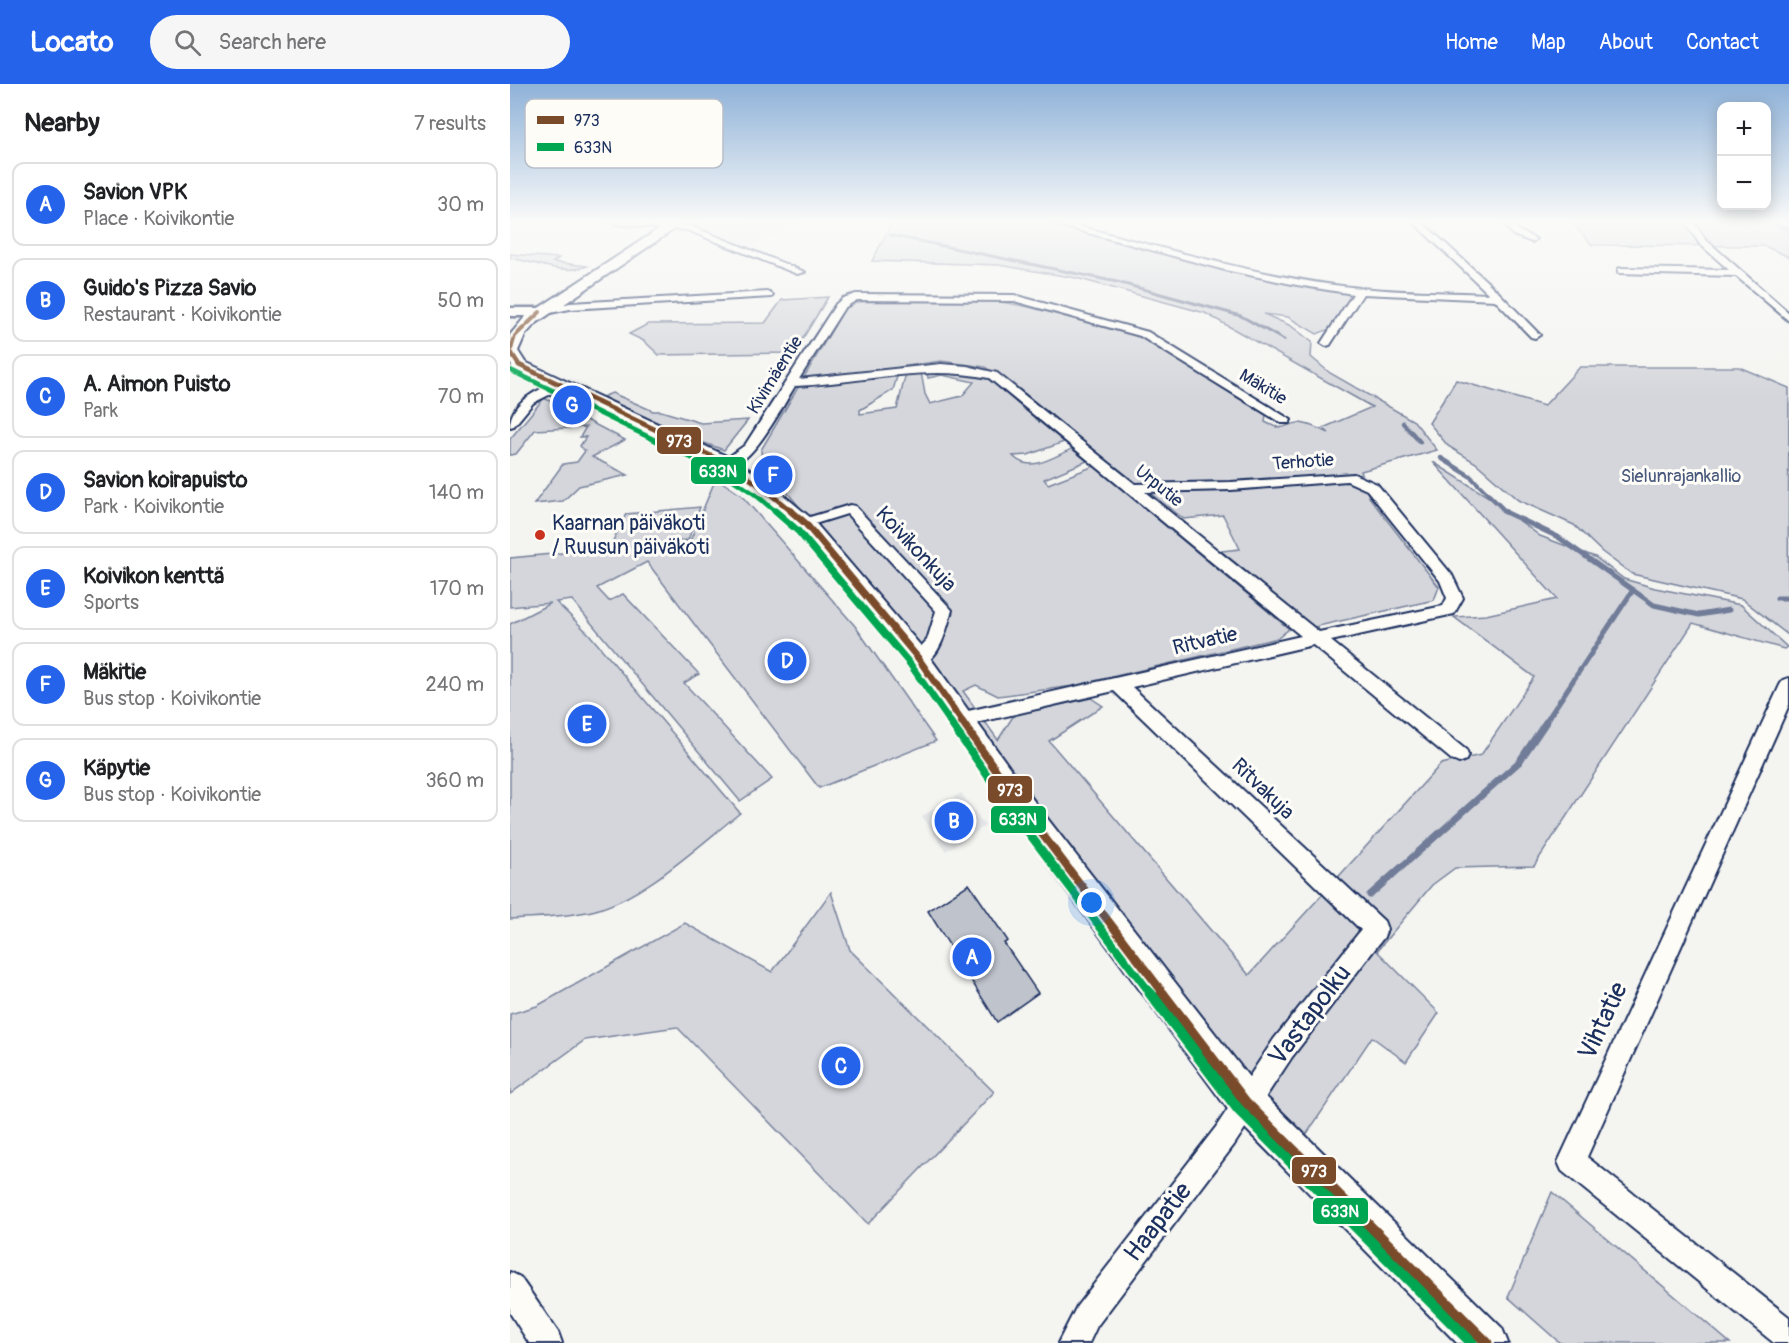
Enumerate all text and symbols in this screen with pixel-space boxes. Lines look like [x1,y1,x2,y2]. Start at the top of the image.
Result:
search box [150,15,570,69]
text: Locato [30,25,114,60]
icon: search [171,26,204,59]
text: Search here [219,28,326,56]
text: Home [1445,29,1498,56]
text: Map [1531,29,1566,56]
text: About [1599,29,1653,56]
text: Contact [1686,29,1759,56]
legend [525,99,723,168]
map controls [1717,102,1771,210]
button: + [1717,102,1771,156]
text: Nearby [24,107,100,139]
text: 7 results [414,111,486,136]
text: 973 [574,111,600,131]
text: 633N [574,138,612,158]
button: − [1717,156,1771,210]
text: Savion VPK [83,178,187,206]
text: A [39,192,52,217]
text: 30 m [437,192,484,217]
text: Place · Koivikontie [83,206,234,231]
text: Guido's Pizza Savio [83,274,256,302]
text: B [40,288,51,313]
text: 50 m [437,288,484,313]
text: Restaurant · Koivikontie [83,302,282,327]
street label: Kivimäentie [742,332,808,418]
street label: Mäkitie [1235,364,1291,410]
text: A. Aimon Puisto [83,370,231,398]
pin: G [552,382,592,428]
text: C [39,384,52,409]
text: 70 m [438,384,484,409]
text: Park [83,398,118,423]
line badge: 973 [656,426,702,455]
text: 973 [666,432,692,452]
street label: Terhotie [1271,448,1335,476]
pin: F [754,452,792,498]
line badge: 633N [690,456,747,485]
street label: Urputie [1130,460,1188,512]
text: 633N [699,462,737,482]
park label: Sielunrajankallio [1621,465,1742,488]
text: Savion koirapuisto [83,466,248,494]
text: D [39,480,52,505]
text: 140 m [429,480,484,505]
text: Park · Koivikontie [83,494,224,519]
street label: Koivikonkuja [870,501,962,597]
place label: Kaarnan päiväkoti / Ruusun päiväkoti [552,510,710,561]
marker: Kaarnan päiväkoti / Ruusun päiväkoti [533,528,547,542]
text: Koivikon kenttä [83,562,224,590]
text: E [40,576,51,601]
text: 170 m [430,576,484,601]
text: Sports [83,590,139,615]
street label: Ritvatie [1170,620,1241,662]
pin: D [768,638,806,684]
text: Mäkitie [83,658,146,686]
text: F [39,672,52,697]
text: 240 m [425,672,484,697]
text: Bus stop · Koivikontie [83,686,261,711]
pin: E [568,702,607,746]
street label: Ritvakuja [1226,752,1300,826]
text: Käpytie [83,754,150,782]
text: G [39,768,52,793]
text: 360 m [425,768,484,793]
line badge: 973 [987,775,1033,804]
text: 973 [997,781,1023,801]
text: Bus stop · Koivikontie [83,782,261,807]
pin: B [934,798,974,844]
line badge: 633N [990,805,1047,834]
text: 633N [999,810,1037,830]
your location [1077,888,1106,917]
pin: A [952,934,992,980]
street label: Vastapolku [1262,958,1358,1072]
street label: Vihtatie [1571,977,1635,1065]
pin: C [822,1044,860,1088]
line badge: 973 [1291,1156,1337,1185]
text: 973 [1301,1162,1327,1182]
street label: Haapatie [1117,1176,1199,1268]
line badge: 633N [1312,1197,1369,1225]
text: 633N [1321,1202,1359,1222]

